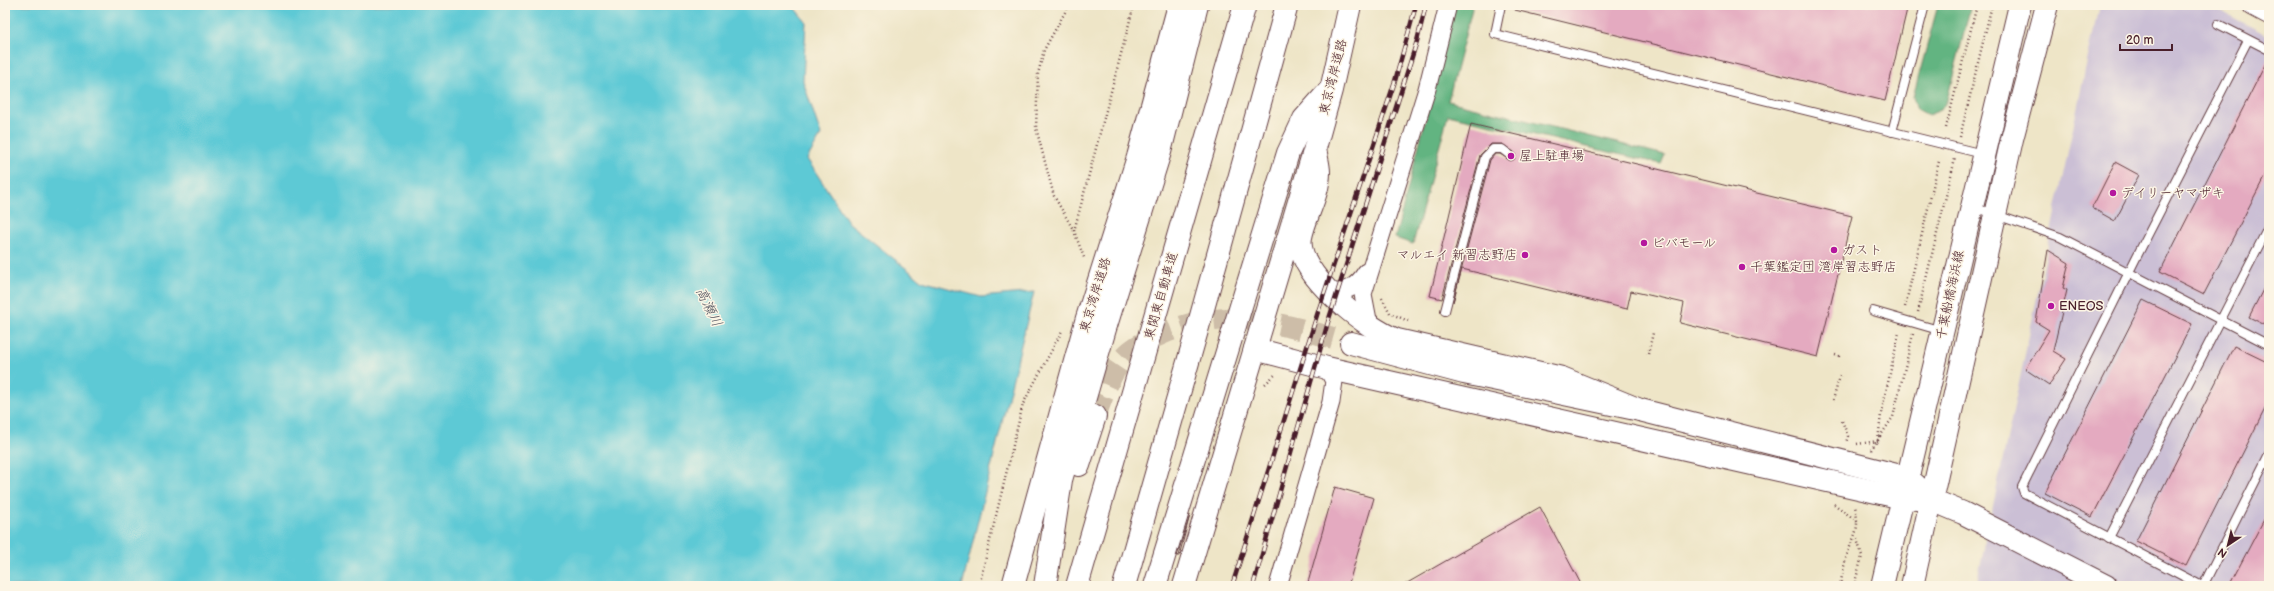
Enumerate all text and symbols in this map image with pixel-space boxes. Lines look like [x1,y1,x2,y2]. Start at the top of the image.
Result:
scale bar [2120,26,2172,52]
text: 20 m [2126,33,2153,48]
street label: 東京湾岸道路 [1316,37,1350,117]
place label: 屋上駐車場 [1519,148,1584,164]
marker: 屋上駐車場 [1506,151,1516,161]
place label: デイリーヤマザキ [2121,185,2224,201]
marker: デイリーヤマザキ [2108,188,2118,198]
place label: ビバモール [1652,235,1716,251]
marker: ビバモール [1639,238,1649,248]
place label: ガスト [1842,242,1882,258]
marker: ガスト [1829,245,1839,255]
place label: マルエイ 新習志野店 [1397,247,1517,263]
street label: 千葉船橋海浜線 [1933,248,1967,341]
street label: 東関東自動車道 [1141,250,1181,342]
marker: マルエイ 新習志野店 [1520,250,1530,260]
street label: 東京湾岸道路 [1076,255,1114,335]
place label: 千葉鑑定団 湾岸習志野店 [1750,259,1897,275]
marker: 千葉鑑定団 湾岸習志野店 [1737,262,1747,272]
water label: 高瀬川 [692,284,726,330]
place label: ENEOS [2059,298,2104,314]
marker: ENEOS [2046,301,2056,311]
north arrow [2208,525,2248,565]
text: N [2215,545,2230,560]

